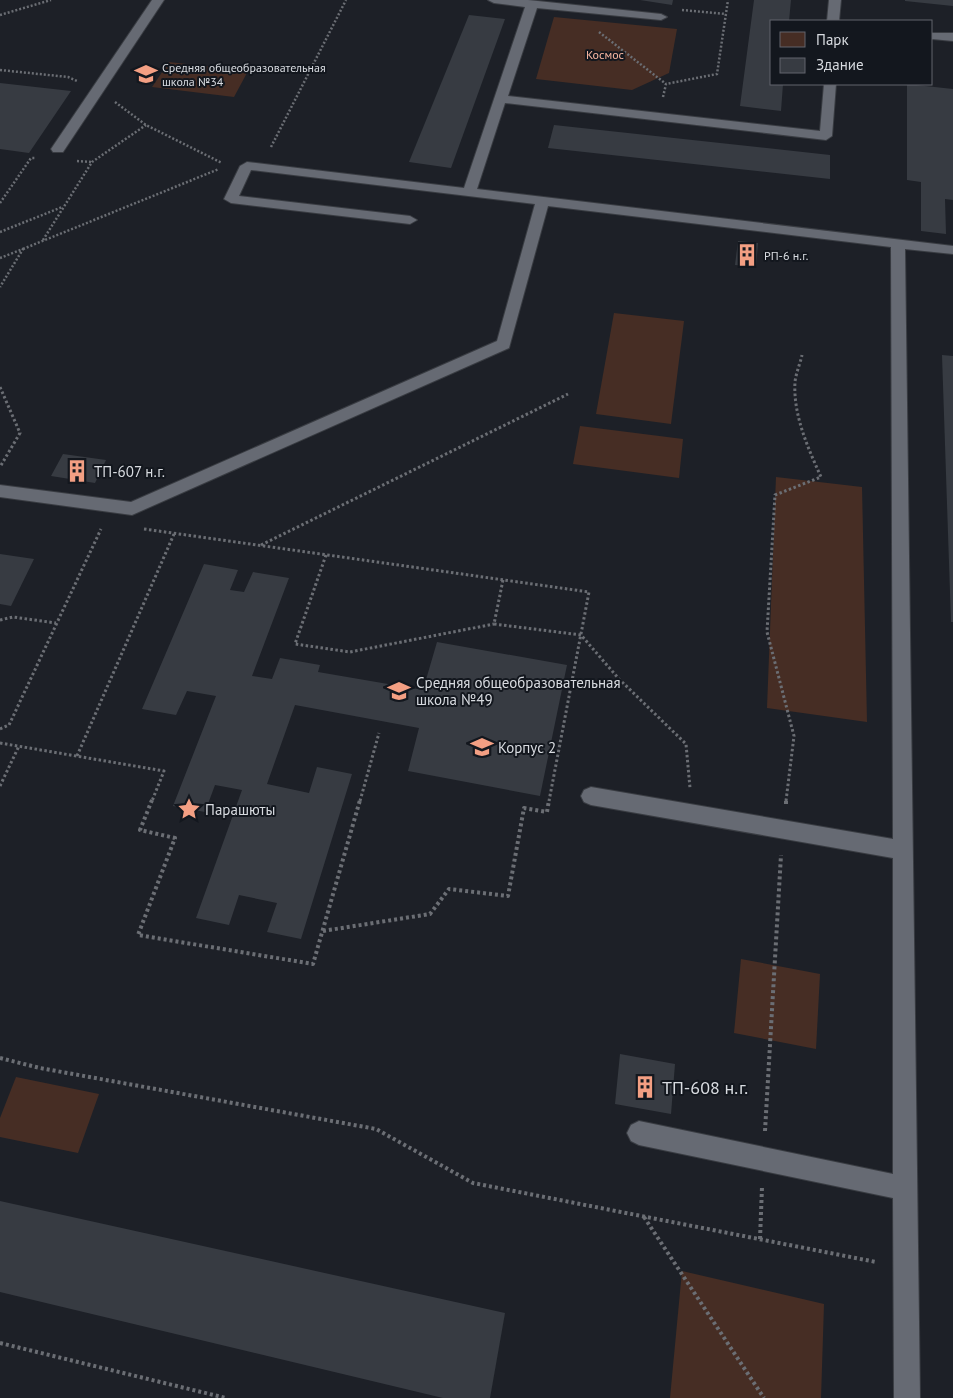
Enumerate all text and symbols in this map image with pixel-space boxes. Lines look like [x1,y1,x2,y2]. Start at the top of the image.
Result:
legend [770,20,933,85]
text: Парк [816,30,849,49]
park label: Космос [586,47,625,62]
text: Здание [816,55,864,74]
place label: Средняя общеобразовательная школа №34 [162,60,326,89]
school or university icon: Средняя общеобразовательная школа №34 [133,61,159,87]
building icon: РП-6 н.г. [734,242,760,268]
place label: РП-6 н.г. [764,248,808,263]
building icon: ТП-607 н.г. [64,458,90,484]
place label: ТП-607 н.г. [94,462,165,481]
place label: Средняя общеобразовательная школа №49 [416,673,621,709]
school or university icon: Средняя общеобразовательная школа №49 [386,678,412,704]
school or university icon: Корпус 2 [469,734,495,760]
place label: Корпус 2 [498,738,556,757]
place icon: Парашюты [176,796,202,822]
place label: Парашюты [205,800,275,819]
building icon: ТП-608 н.г. [632,1074,658,1100]
place label: ТП-608 н.г. [662,1076,748,1099]

